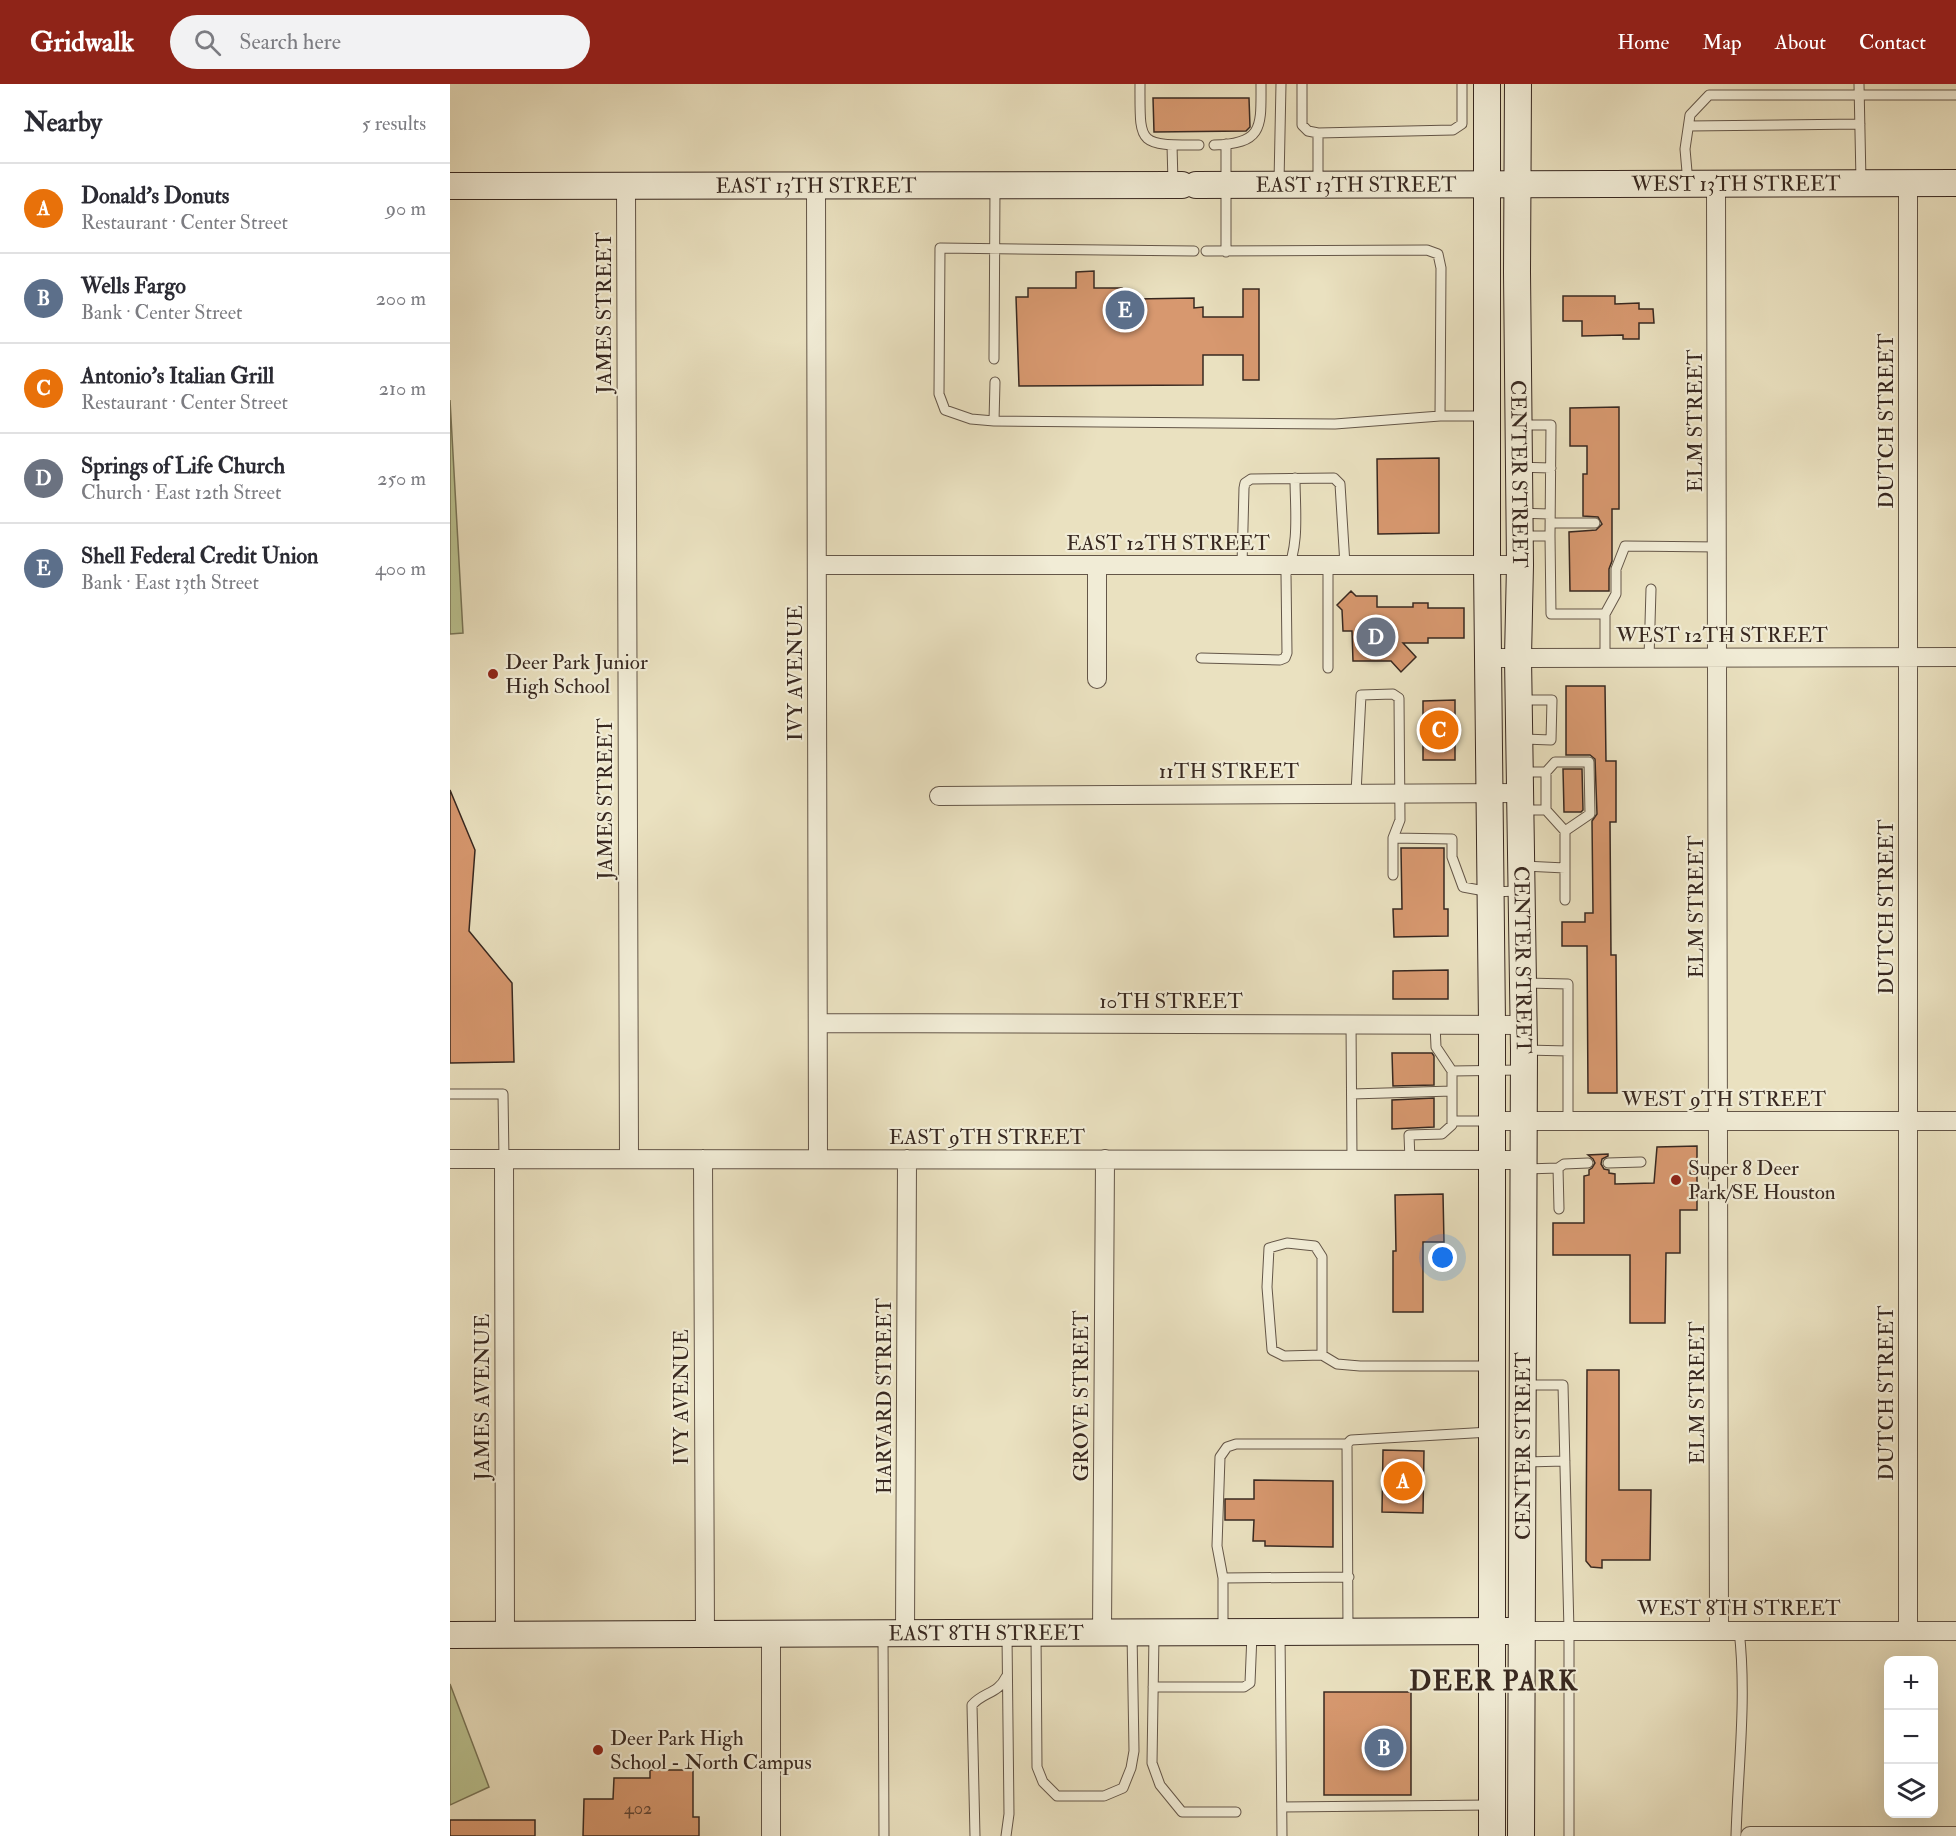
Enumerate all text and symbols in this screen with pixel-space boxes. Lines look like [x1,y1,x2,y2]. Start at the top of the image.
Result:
search box [170,15,590,69]
text: Gridwalk [30,25,134,60]
icon: search [191,26,224,59]
text: Search here [239,28,341,56]
text: Home [1617,29,1669,56]
text: Map [1702,29,1742,56]
text: About [1775,29,1826,56]
text: Contact [1859,29,1926,56]
text: Nearby [24,107,102,139]
text: 5 results [362,111,426,136]
street label: WEST 13TH STREET [1630,170,1841,197]
street label: EAST 13TH STREET [1255,171,1457,198]
street label: EAST 13TH STREET [715,172,917,199]
text: Donald's Donuts [81,182,229,210]
text: A [37,196,50,221]
text: 90 m [386,196,426,221]
text: Restaurant · Center Street [81,210,288,235]
street label: JAMES STREET [591,232,618,395]
text: Wells Fargo [81,272,186,300]
text: B [37,286,50,311]
text: 200 m [376,286,426,311]
pin: E [1106,288,1144,332]
text: Bank · Center Street [81,300,242,325]
street label: DUTCH STREET [1873,333,1900,509]
street label: ELM STREET [1682,349,1709,493]
text: Antonio's Italian Grill [81,362,274,390]
text: C [36,376,51,401]
text: 210 m [379,376,426,401]
street label: CENTER STREET [1505,380,1534,568]
text: Restaurant · Center Street [81,390,288,415]
text: Springs of Life Church [81,452,285,480]
text: D [35,466,52,491]
text: 250 m [377,466,426,491]
text: Church · East 12th Street [81,480,281,505]
street label: EAST 12TH STREET [1066,530,1270,557]
text: Shell Federal Credit Union [81,542,318,570]
text: E [36,556,51,581]
text: 400 m [375,556,426,581]
text: Bank · East 13th Street [81,570,259,595]
street label: IVY AVENUE [782,605,809,741]
pin: D [1356,614,1396,660]
street label: WEST 12TH STREET [1615,622,1828,649]
place label: Deer Park Junior High School [505,649,648,700]
marker: Deer Park Junior High School [486,667,500,681]
pin: C [1420,708,1458,752]
street label: JAMES STREET [592,718,619,881]
street label: 11TH STREET [1159,758,1300,785]
street label: DUTCH STREET [1873,819,1900,995]
street label: ELM STREET [1683,835,1710,979]
street label: CENTER STREET [1508,866,1538,1054]
street label: 10TH STREET [1099,988,1243,1015]
street label: WEST 9TH STREET [1621,1086,1827,1113]
street label: EAST 9TH STREET [889,1124,1086,1151]
place label: Super 8 Deer Park/SE Houston [1688,1155,1836,1206]
marker: Super 8 Deer Park/SE Houston [1669,1173,1683,1187]
your location [1428,1243,1457,1272]
street label: HARVARD STREET [871,1297,898,1494]
street label: DUTCH STREET [1873,1305,1900,1481]
street label: GROVE STREET [1068,1310,1095,1482]
street label: JAMES AVENUE [469,1314,496,1481]
street label: ELM STREET [1684,1321,1711,1465]
street label: IVY AVENUE [668,1329,695,1465]
street label: CENTER STREET [1510,1352,1537,1540]
pin: A [1384,1458,1422,1504]
street label: WEST 8TH STREET [1636,1595,1841,1622]
street label: EAST 8TH STREET [888,1619,1084,1647]
map controls [1884,1656,1938,1818]
button: + [1884,1656,1938,1710]
district label: DEER PARK [1409,1665,1579,1698]
button: − [1884,1710,1938,1764]
place label: Deer Park High School - North Campus [610,1725,812,1776]
pin: B [1364,1726,1404,1770]
marker: Deer Park High School - North Campus [591,1743,605,1757]
button: layers [1884,1764,1938,1818]
house number: 402 [624,1797,652,1820]

